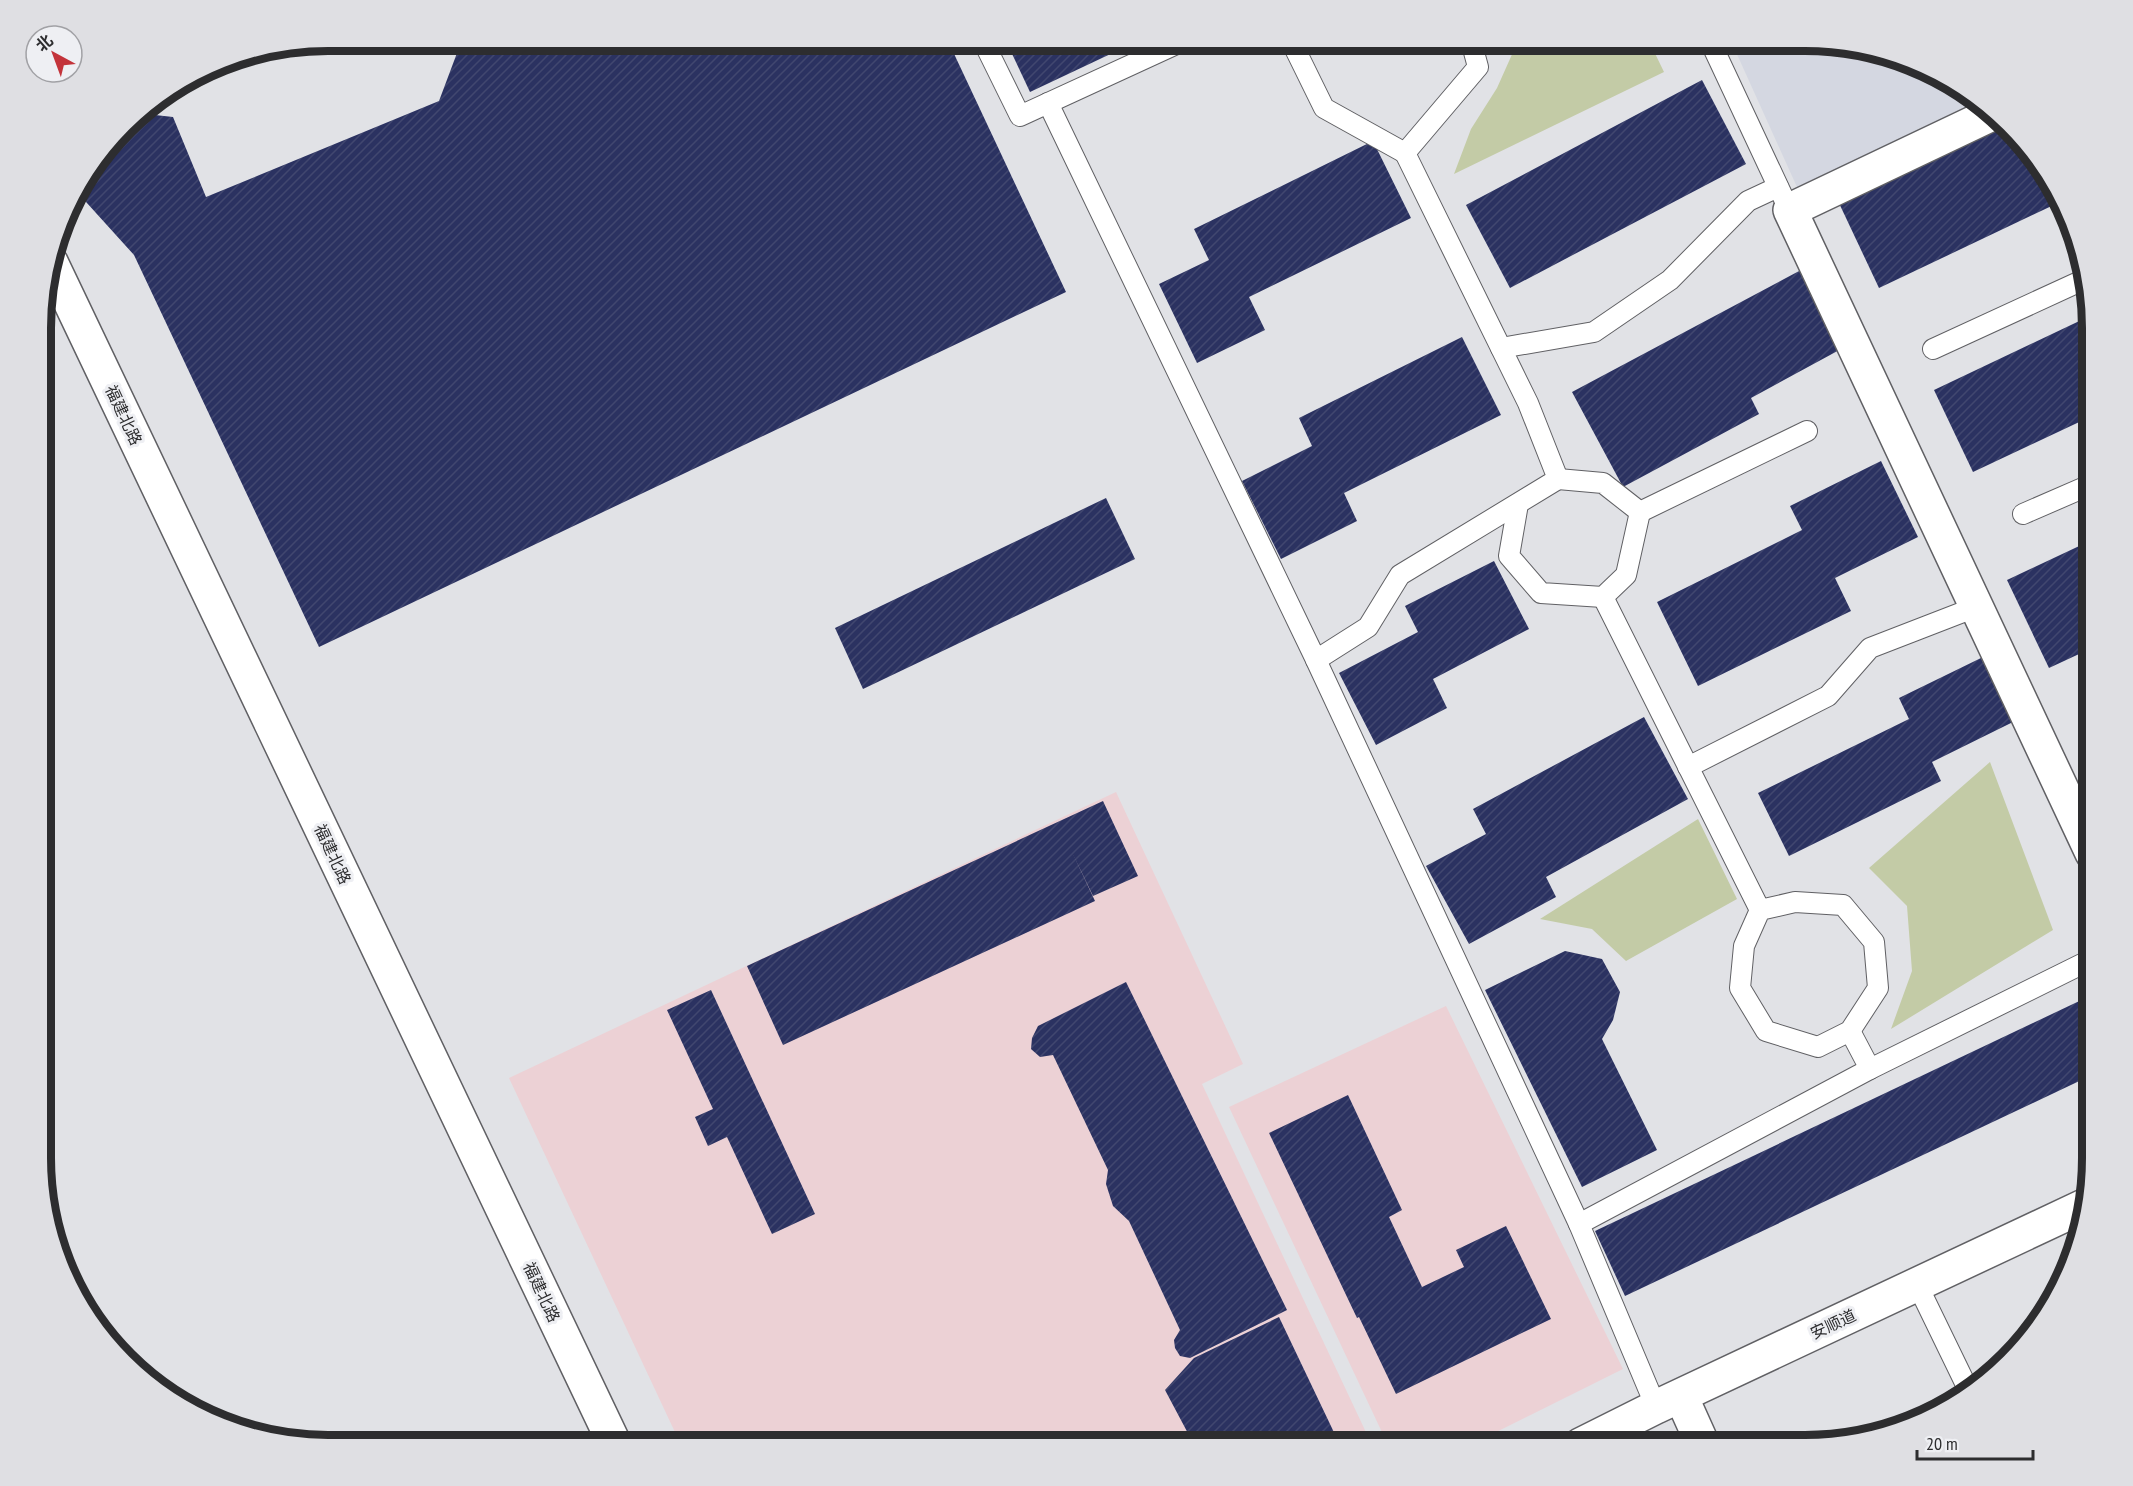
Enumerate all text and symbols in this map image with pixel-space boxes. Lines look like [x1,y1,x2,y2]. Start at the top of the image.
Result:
north arrow [24,24,84,84]
text: 北 [32,30,57,55]
street label: 福建北路 [101,382,147,448]
street label: 福建北路 [310,821,356,887]
street label: 福建北路 [519,1259,565,1325]
street label: 安顺道 [1807,1305,1859,1343]
scale bar [1917,1423,2032,1461]
text: 20 m [1926,1432,1958,1455]

